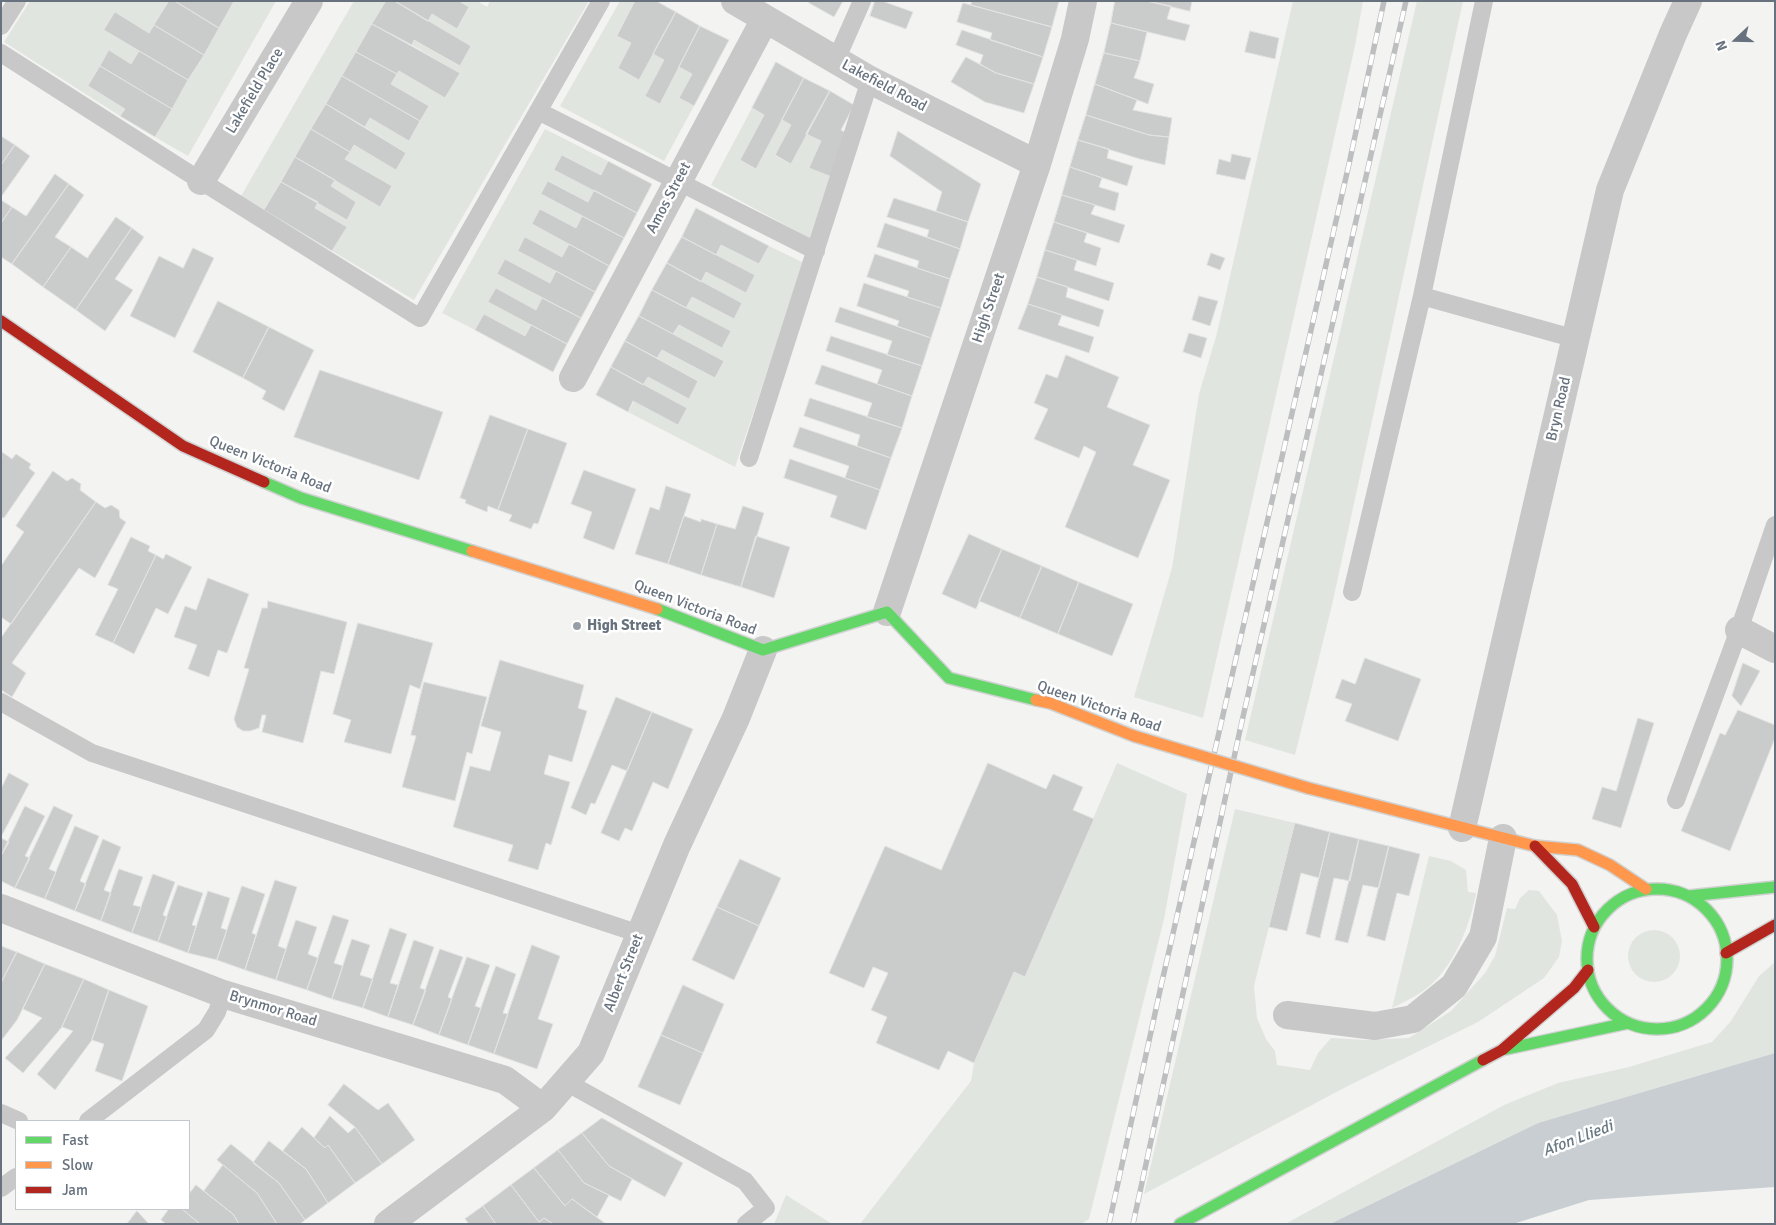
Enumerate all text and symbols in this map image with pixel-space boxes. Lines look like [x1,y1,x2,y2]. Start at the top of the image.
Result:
north arrow [1711,15,1761,65]
text: N [1712,38,1731,53]
street label: Lakefield Place [222,45,288,137]
street label: Lakefield Road [838,56,930,116]
street label: Amos Street [643,159,695,237]
street label: High Street [969,271,1009,345]
street label: Bryn Road [1543,375,1575,443]
street label: Queen Victoria Road [206,432,334,498]
street label: Queen Victoria Road [631,576,759,640]
place label: High Street [587,617,661,635]
marker: High Street [571,620,583,632]
street label: Queen Victoria Road [1035,677,1163,737]
street label: Albert Street [600,931,648,1015]
street label: Brynmor Road [227,987,319,1031]
water label: Afon Lliedi [1540,1117,1616,1161]
legend [15,1120,190,1210]
text: Fast [62,1131,89,1149]
text: Slow [62,1156,93,1174]
text: Jam [62,1181,88,1199]

